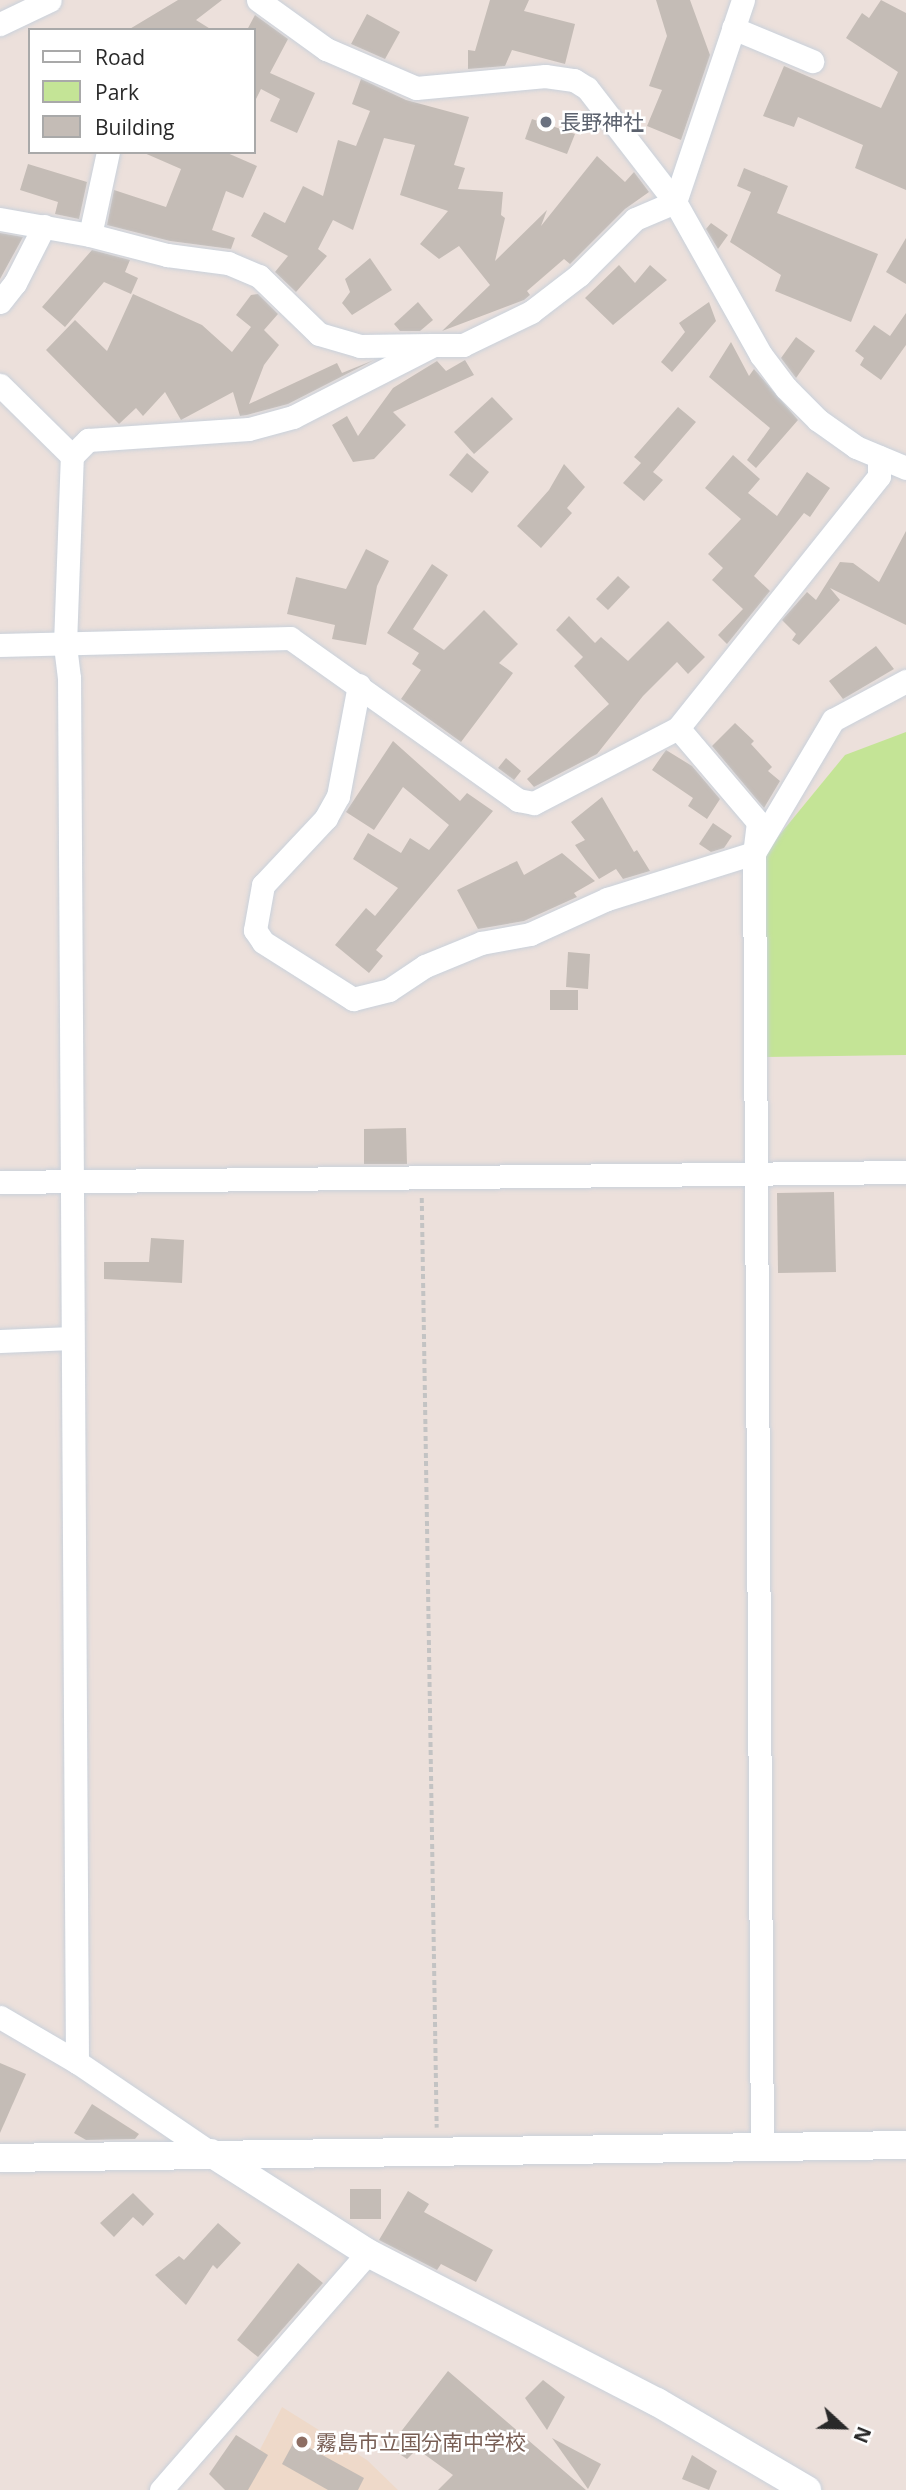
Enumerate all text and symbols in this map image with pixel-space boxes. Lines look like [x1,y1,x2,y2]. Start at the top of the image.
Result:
legend [28,28,256,154]
text: Road [95,43,145,71]
text: Park [95,78,139,106]
place label: 長野神社 [560,109,644,135]
text: Building [95,113,174,141]
marker: 長野神社 [538,114,554,130]
north arrow [808,2392,878,2462]
text: N [848,2423,877,2447]
place label: 霧島市立国分南中学校 [316,2429,526,2455]
marker: 霧島市立国分南中学校 [294,2434,310,2450]

